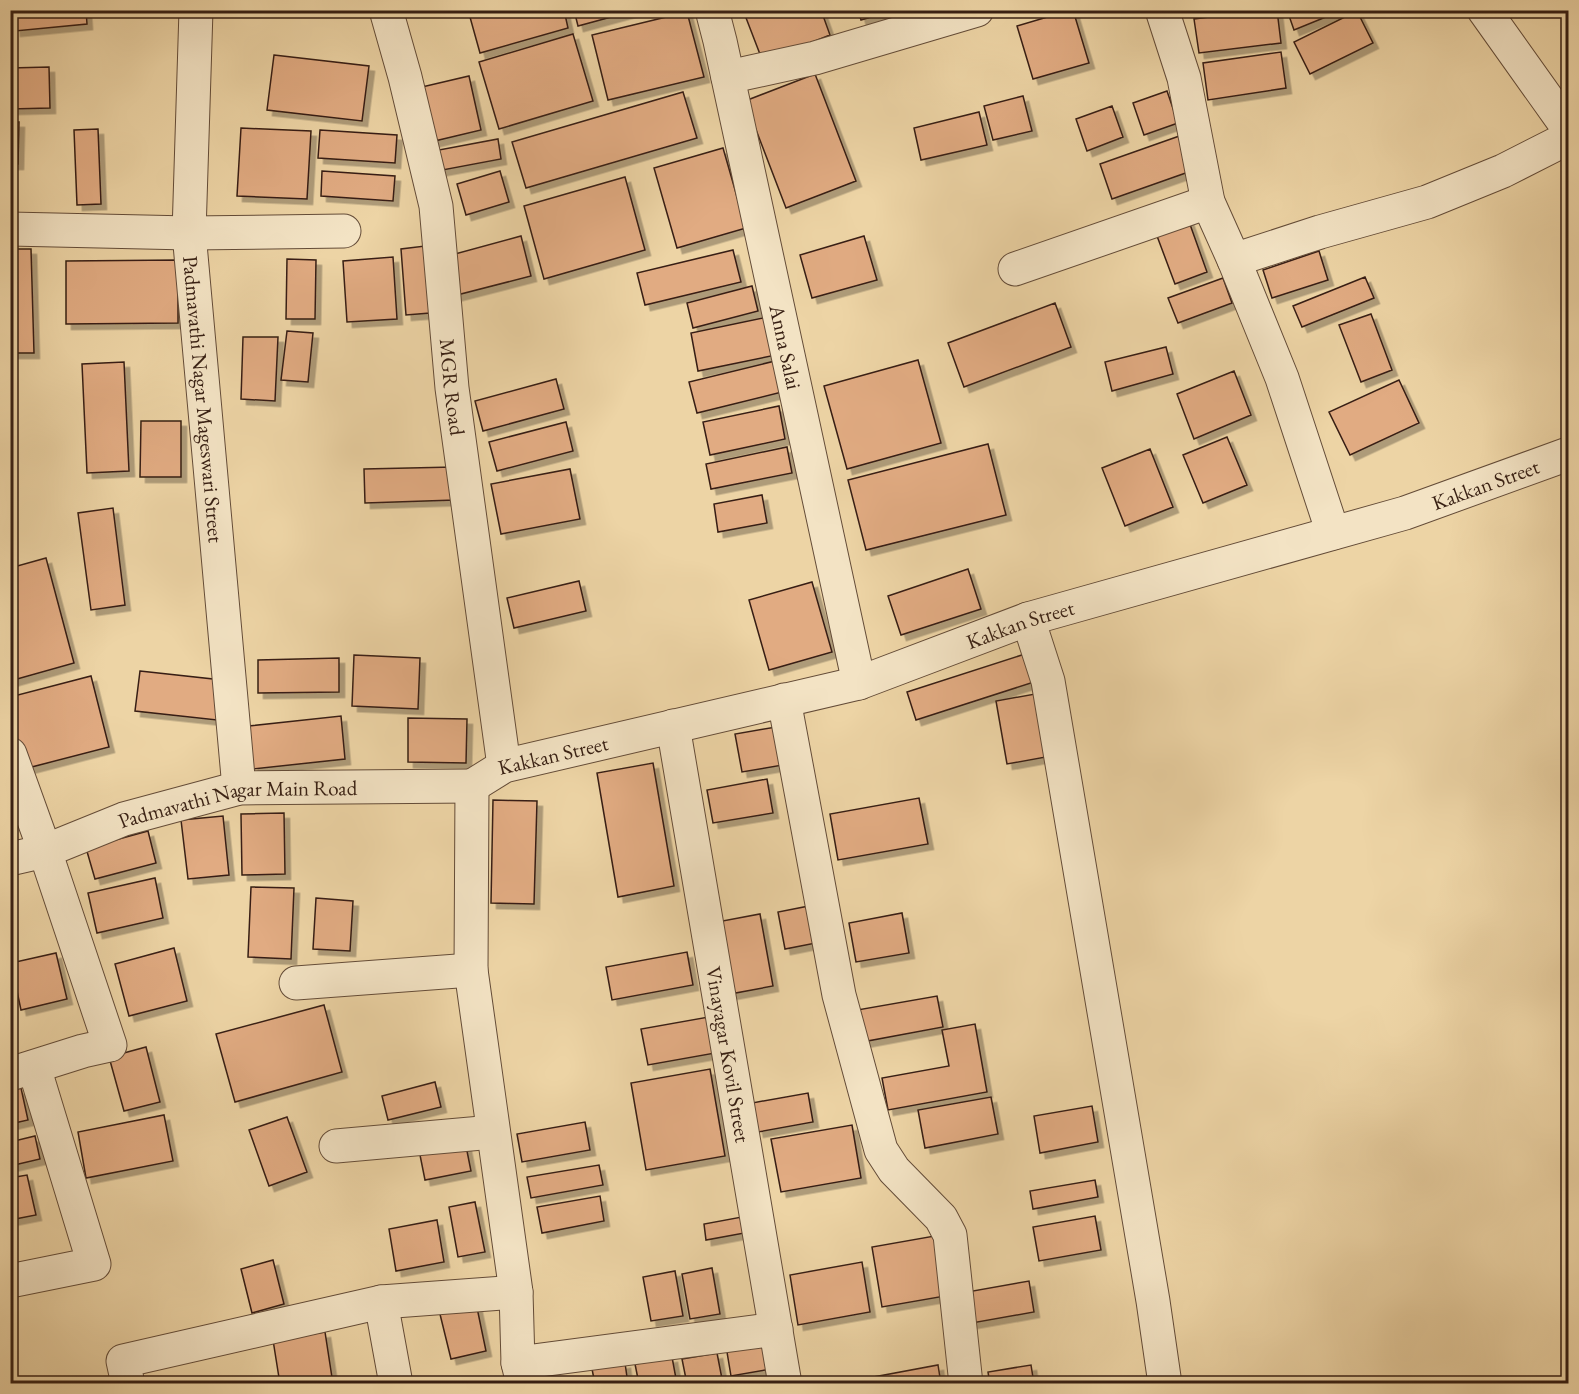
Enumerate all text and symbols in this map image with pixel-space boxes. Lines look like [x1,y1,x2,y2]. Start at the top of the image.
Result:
street label: Padmavathi Nagar Mageswari Street [178,255,230,544]
street label: Anna Salai [764,301,809,392]
street label: MGR Road [434,337,472,437]
street label: Kakkan Street [1428,452,1543,516]
street label: Kakkan Street [962,593,1077,655]
street label: Kakkan Street [495,729,611,780]
street label: Padmavathi Nagar Main Road [114,773,358,834]
street label: Vinayagar Kovil Street [701,964,757,1145]

